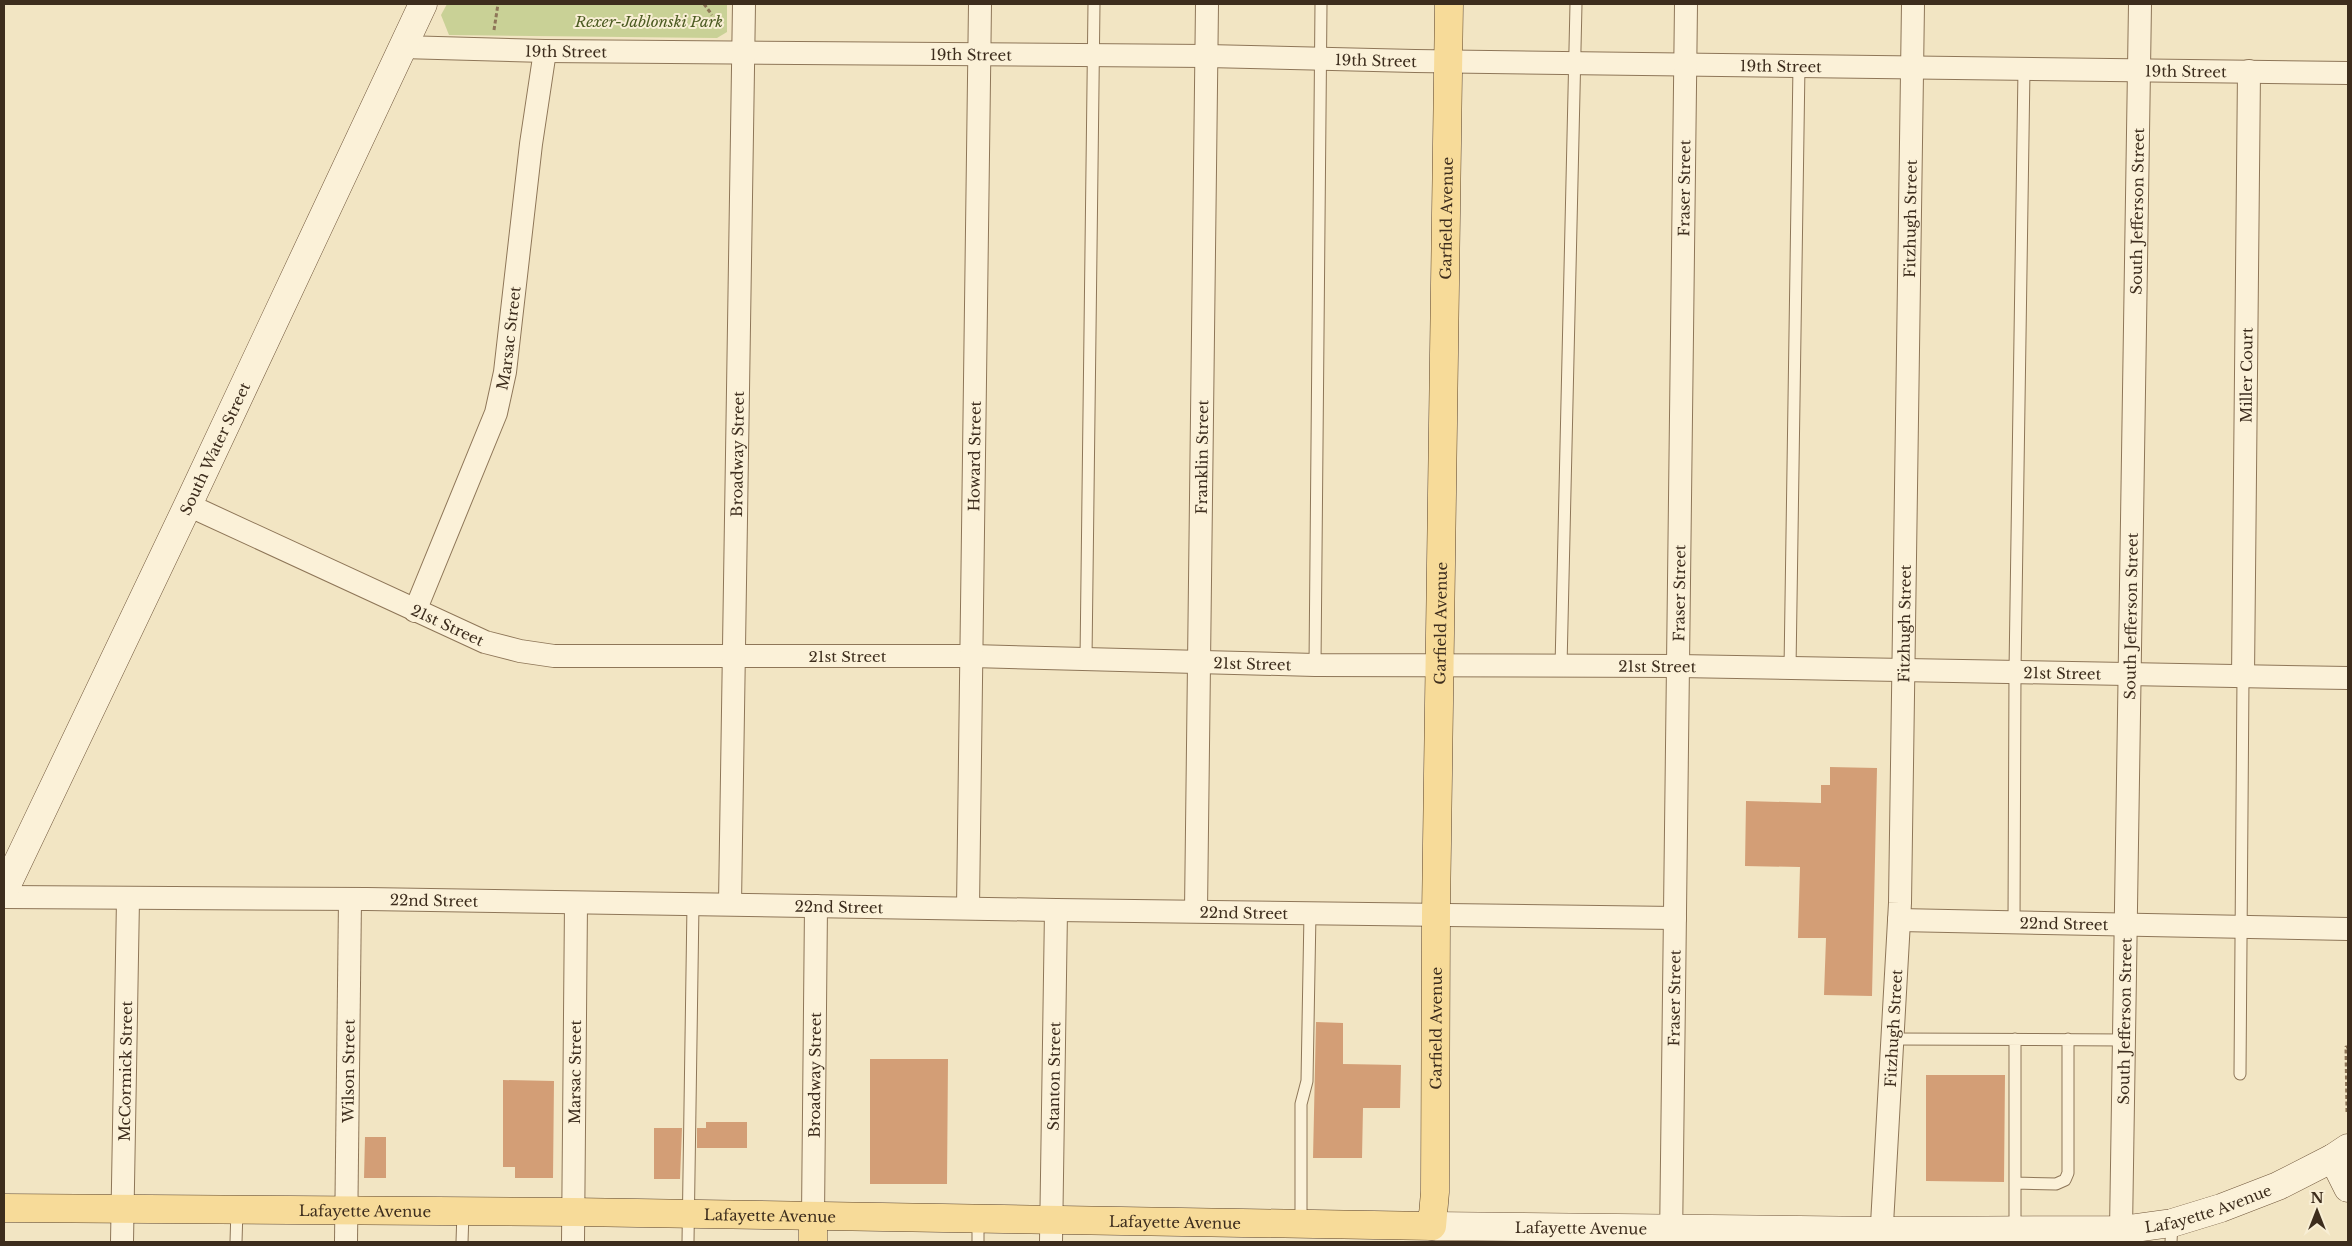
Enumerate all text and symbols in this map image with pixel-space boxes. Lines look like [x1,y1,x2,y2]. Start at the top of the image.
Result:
park label: Rexer-Jablonski Park [574,12,723,31]
street label: 19th Street [525,41,607,61]
street label: 19th Street [930,44,1012,64]
street label: 19th Street [1335,50,1417,71]
street label: 19th Street [1740,56,1822,76]
street label: 19th Street [2145,61,2227,81]
street label: South Jefferson Street [2126,127,2148,295]
street label: Fraser Street [1674,139,1694,237]
street label: Garfield Avenue [1436,157,1456,280]
street label: Fitzhugh Street [1900,159,1920,278]
street label: Marsac Street [492,285,524,392]
street label: Miller Court [2236,327,2256,423]
street label: South Water Street [175,379,254,518]
street label: Broadway Street [727,391,747,517]
street label: Franklin Street [1191,399,1212,515]
street label: Howard Street [964,400,984,511]
street label: South Jefferson Street [2120,532,2141,700]
street label: Fraser Street [1669,544,1689,642]
street label: Garfield Avenue [1430,562,1451,685]
street label: Fitzhugh Street [1894,564,1914,683]
street label: 21st Street [408,600,487,650]
street label: 21st Street [808,647,887,666]
street label: 21st Street [1213,653,1292,674]
street label: 21st Street [1618,656,1697,676]
street label: 21st Street [2023,663,2102,683]
street label: 22nd Street [390,890,479,910]
street label: 22nd Street [795,896,884,917]
street label: 22nd Street [1200,902,1289,923]
street label: 22nd Street [2020,913,2109,934]
street label: South Jefferson Street [2113,937,2135,1105]
street label: Fraser Street [1664,949,1684,1047]
street label: Garfield Avenue [1426,967,1445,1090]
street label: Fitzhugh Street [1880,968,1906,1088]
street label: McCormick Street [114,1000,136,1142]
street label: Broadway Street [804,1012,824,1138]
street label: Wilson Street [338,1019,358,1124]
street label: Marsac Street [565,1019,584,1124]
street label: Stanton Street [1043,1021,1064,1131]
street label: Lafayette Avenue [2143,1180,2274,1236]
north arrow [2292,1186,2342,1236]
text: N [2310,1189,2324,1207]
street label: Lafayette Avenue [299,1201,431,1220]
street label: Lafayette Avenue [704,1205,836,1226]
street label: Lafayette Avenue [1109,1211,1241,1232]
street label: Lafayette Avenue [1515,1217,1647,1238]

